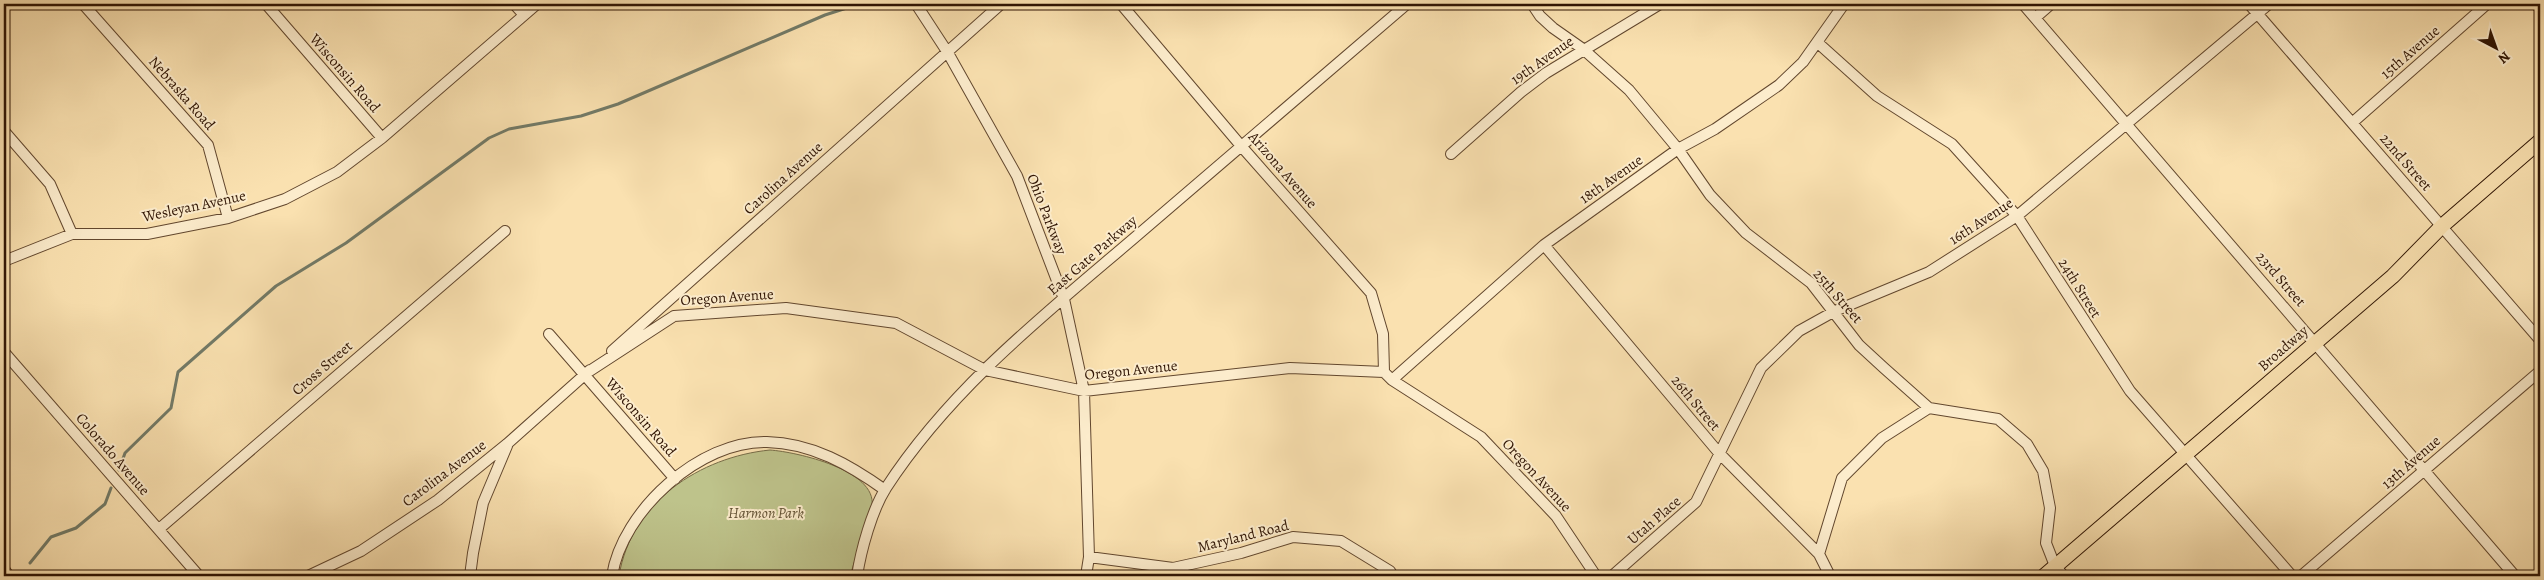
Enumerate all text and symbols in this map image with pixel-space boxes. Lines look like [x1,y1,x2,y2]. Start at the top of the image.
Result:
street label: 15th Avenue [2376,21,2444,83]
north arrow [2472,22,2522,72]
street label: Wisconsin Road [305,29,385,117]
street label: 19th Avenue [1507,31,1578,89]
text: N [2494,47,2514,68]
street label: Nebraska Road [144,52,220,135]
street label: Arizona Avenue [1243,127,1322,213]
street label: 22nd Street [2375,129,2437,195]
street label: Carolina Avenue [739,137,827,219]
street label: 18th Avenue [1575,150,1647,208]
street label: Ohio Parkway [1022,171,1072,258]
street label: Wesleyan Avenue [139,185,248,227]
street label: 16th Avenue [1945,193,2017,249]
street label: East Gate Parkway [1043,210,1141,300]
street label: 23rd Street [2252,247,2311,311]
street label: 24th Street [2054,254,2106,322]
street label: 25th Street [1809,264,1867,328]
street label: Oregon Avenue [680,284,775,310]
street label: Broadway [2254,320,2313,375]
street label: Cross Street [287,336,357,400]
street label: Oregon Avenue [1084,355,1179,385]
street label: 26th Street [1667,371,1725,435]
street label: Wisconsin Road [601,373,681,461]
street label: Colorado Avenue [72,408,155,500]
street label: 13th Avenue [2377,431,2445,493]
street label: Oregon Avenue [1498,434,1576,516]
street label: Carolina Avenue [398,435,490,511]
street label: Utah Place [1623,491,1685,549]
park label: Harmon Park [728,503,804,523]
street label: Maryland Road [1195,515,1292,557]

